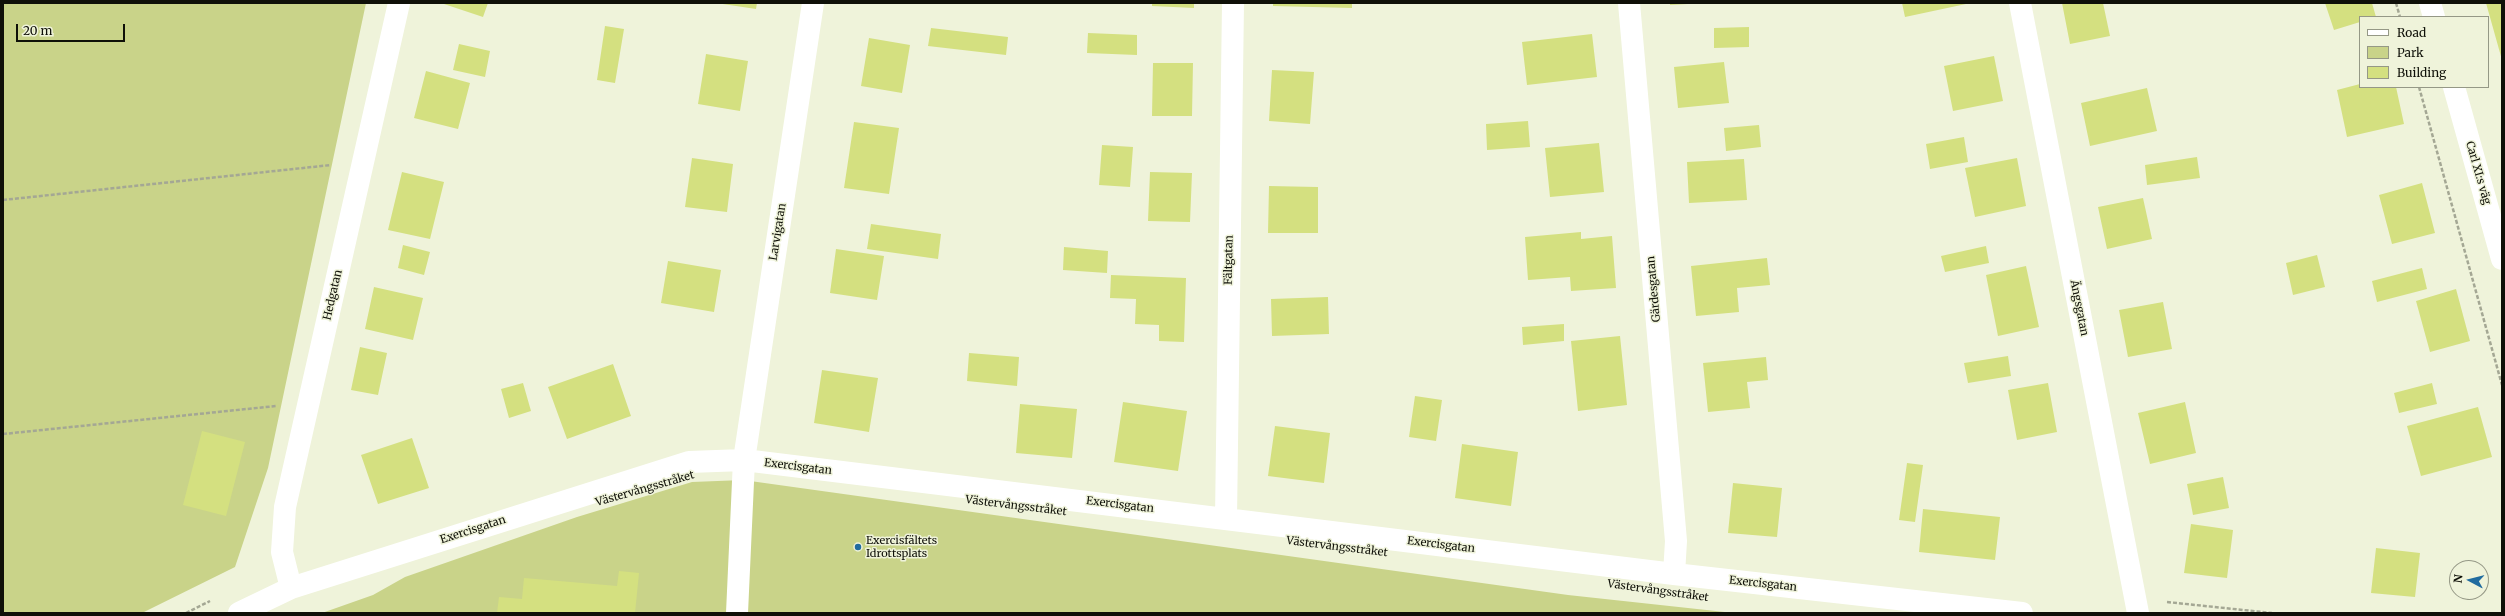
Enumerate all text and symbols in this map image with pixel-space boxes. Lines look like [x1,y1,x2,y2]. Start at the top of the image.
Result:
scale bar [18,16,127,42]
legend [2359,16,2489,88]
text: 20 m [23,23,52,38]
text: Road [2397,25,2426,40]
text: Park [2397,45,2424,60]
text: Building [2397,65,2446,80]
street label: Carl XI:s väg [2463,140,2493,206]
street label: Larvigatan [767,202,789,262]
street label: Fältgatan [1222,235,1236,285]
street label: Gärdesgatan [1645,255,1663,323]
street label: Hedgatan [321,269,345,321]
street label: Ängsgatan [2067,279,2091,337]
street label: Exercisgatan [763,456,833,478]
street label: Västervångsstråket [594,469,696,509]
street label: Västervångsstråket [965,493,1067,519]
street label: Exercisgatan [1085,494,1155,516]
street label: Exercisgatan [439,513,507,547]
place label: Exercisfältets Idrottsplats [866,534,937,560]
street label: Västervångsstråket [1286,534,1388,560]
street label: Exercisgatan [1406,534,1476,556]
marker: Exercisfältets Idrottsplats [853,542,863,552]
north arrow [2449,560,2489,600]
text: N [2451,573,2466,584]
street label: Exercisgatan [1728,574,1798,594]
street label: Västervångsstråket [1607,577,1709,605]

